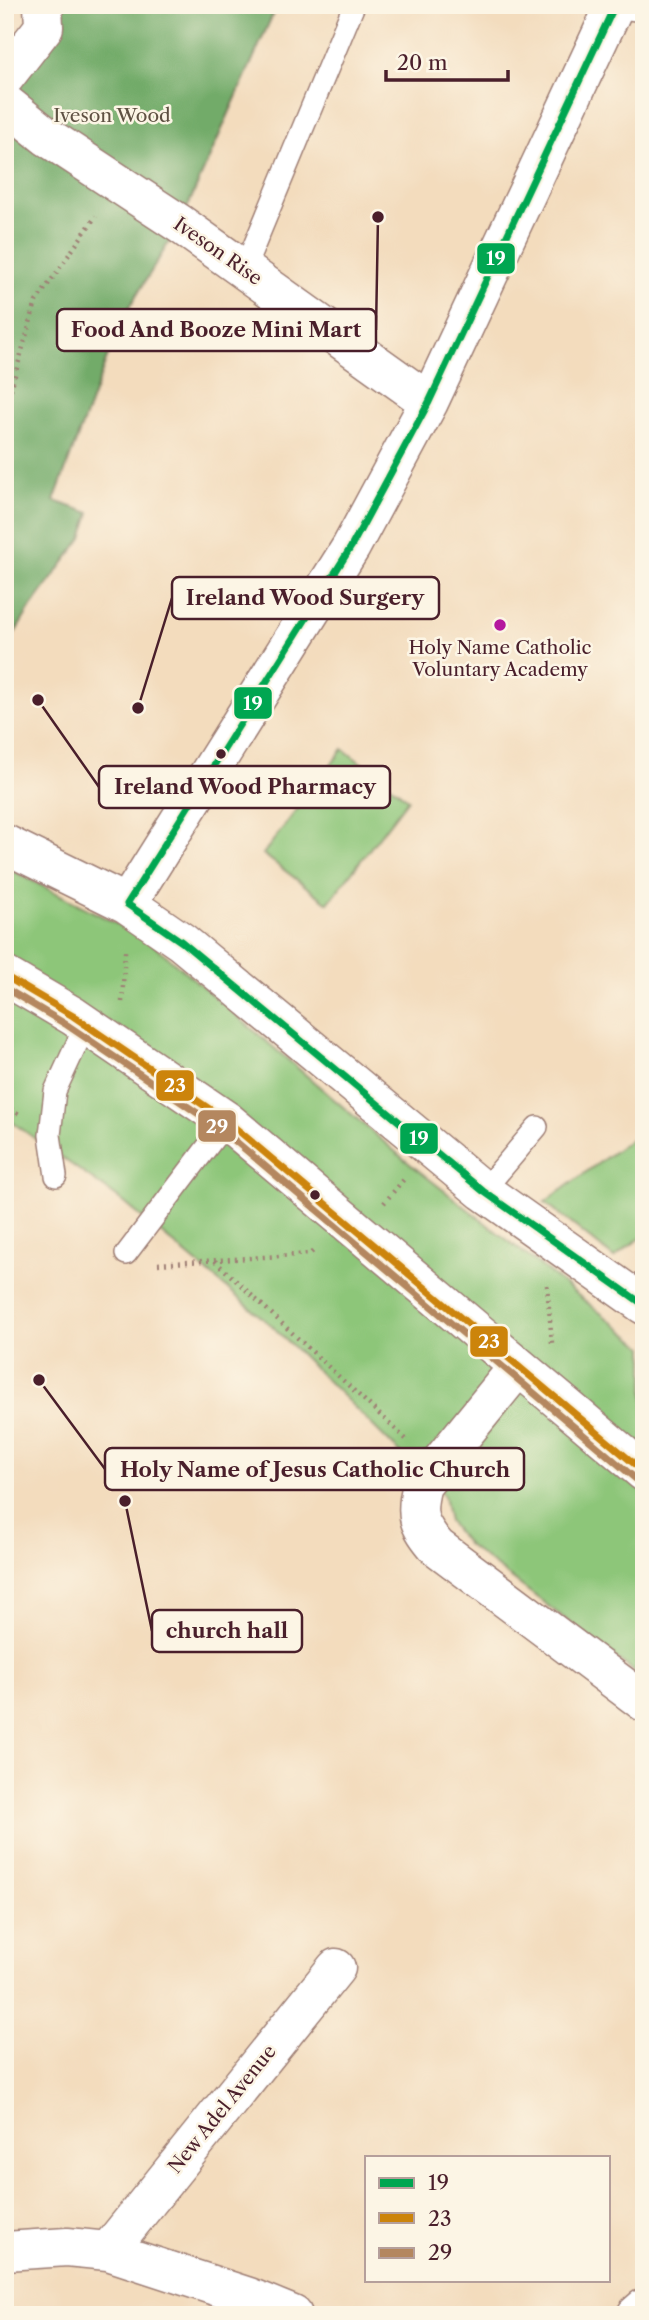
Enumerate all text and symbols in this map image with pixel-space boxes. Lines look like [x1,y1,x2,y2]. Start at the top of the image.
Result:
scale bar [386,38,509,82]
text: 20 m [397,50,448,75]
park label: Iveson Wood [53,104,171,127]
street label: Iveson Rise [169,212,267,290]
line badge: 19 [476,242,516,275]
text: 19 [486,247,506,270]
callout: Food And Booze Mini Mart [57,309,376,351]
text: Food And Booze Mini Mart [71,317,362,342]
callout: Ireland Wood Surgery [172,577,439,619]
text: Ireland Wood Surgery [186,585,425,610]
marker: Holy Name Catholic Voluntary Academy [492,617,508,633]
place label: Holy Name Catholic Voluntary Academy [409,636,592,681]
line badge: 19 [233,686,273,720]
text: 19 [243,692,263,715]
unlabelled marker [214,747,228,761]
callout: Ireland Wood Pharmacy [99,766,390,808]
text: Ireland Wood Pharmacy [114,774,377,799]
line badge: 23 [155,1069,195,1102]
text: 23 [164,1074,186,1097]
line badge: 29 [197,1109,237,1143]
text: 29 [206,1115,228,1138]
line badge: 19 [399,1122,439,1155]
text: 19 [409,1127,429,1150]
unlabelled marker [308,1188,322,1202]
line badge: 23 [469,1325,509,1358]
text: 23 [478,1330,500,1353]
callout: Holy Name of Jesus Catholic Church [105,1448,524,1490]
text: Holy Name of Jesus Catholic Church [120,1457,511,1482]
callout: church hall [152,1610,302,1652]
text: church hall [166,1618,288,1643]
street label: New Adel Avenue [163,2040,281,2178]
legend [365,2156,610,2282]
text: 19 [428,2170,449,2195]
text: 23 [428,2206,452,2231]
text: 29 [428,2240,452,2265]

